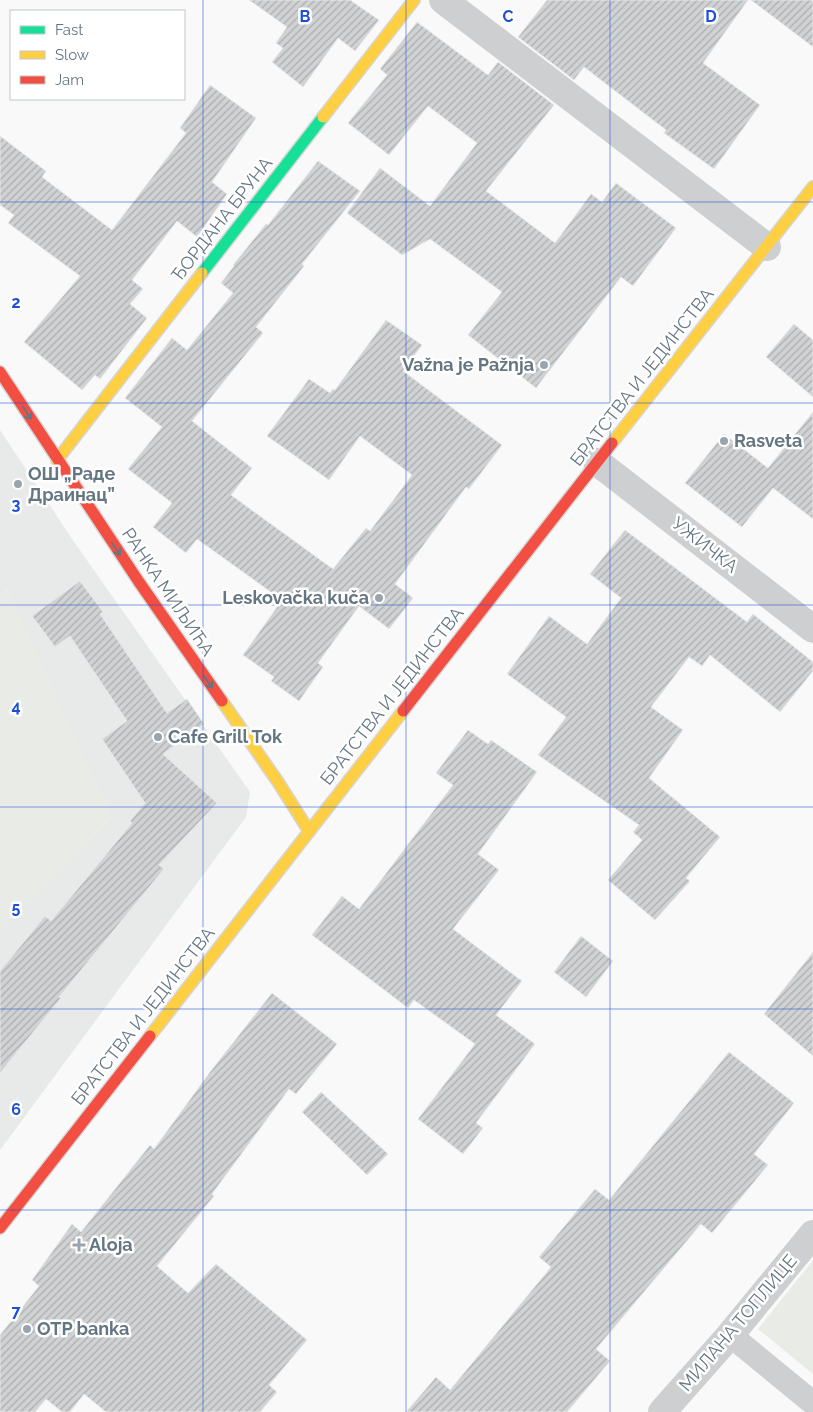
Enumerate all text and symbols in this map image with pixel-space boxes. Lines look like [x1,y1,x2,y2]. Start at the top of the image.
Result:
text: B [300,7,311,26]
text: C [503,7,514,26]
text: D [705,7,717,26]
legend [10,10,185,100]
text: Fast [55,21,83,39]
text: Slow [55,46,89,64]
text: Jam [55,71,84,89]
street label: ЂОРДАНА БРУНА [167,153,276,285]
street label: БРАТСТВА И ЈЕДИНСТВА [566,284,718,470]
text: 2 [11,293,21,312]
place label: Važna je Pažnja [402,354,534,375]
marker: Važna je Pažnja [538,359,550,371]
one-way arrow [21,406,32,420]
place label: Rasveta [734,430,802,451]
marker: Rasveta [718,435,730,447]
place label: ОШ „Раде Драинац” [28,463,115,505]
marker: ОШ „Раде Драинац” [12,478,24,490]
text: 3 [12,495,21,514]
street label: УЖИЧКА [668,512,742,577]
street label: РАНКА МИЉИЋА [118,524,219,660]
one-way arrow [112,541,122,555]
place label: Leskovačka kuča [222,587,369,608]
marker: Leskovačka kuča [373,592,385,604]
street label: БРАТСТВА И ЈЕДИНСТВА [316,603,468,789]
one-way arrow [203,675,213,689]
text: 4 [11,697,21,716]
place label: Cafe Grill Tok [168,726,283,747]
marker: Cafe Grill Tok [152,731,164,743]
text: 5 [12,898,21,917]
street label: БРАТСТВА И ЈЕДИНСТВА [67,923,219,1109]
text: 6 [11,1100,21,1119]
place label: Aloja [89,1234,133,1255]
marker: Aloja [73,1239,85,1251]
street label: МИЛАНА ТОПЛИЦЕ [674,1250,801,1395]
text: 7 [12,1302,21,1321]
place label: OTP banka [37,1318,129,1339]
marker: OTP banka [21,1323,33,1335]

